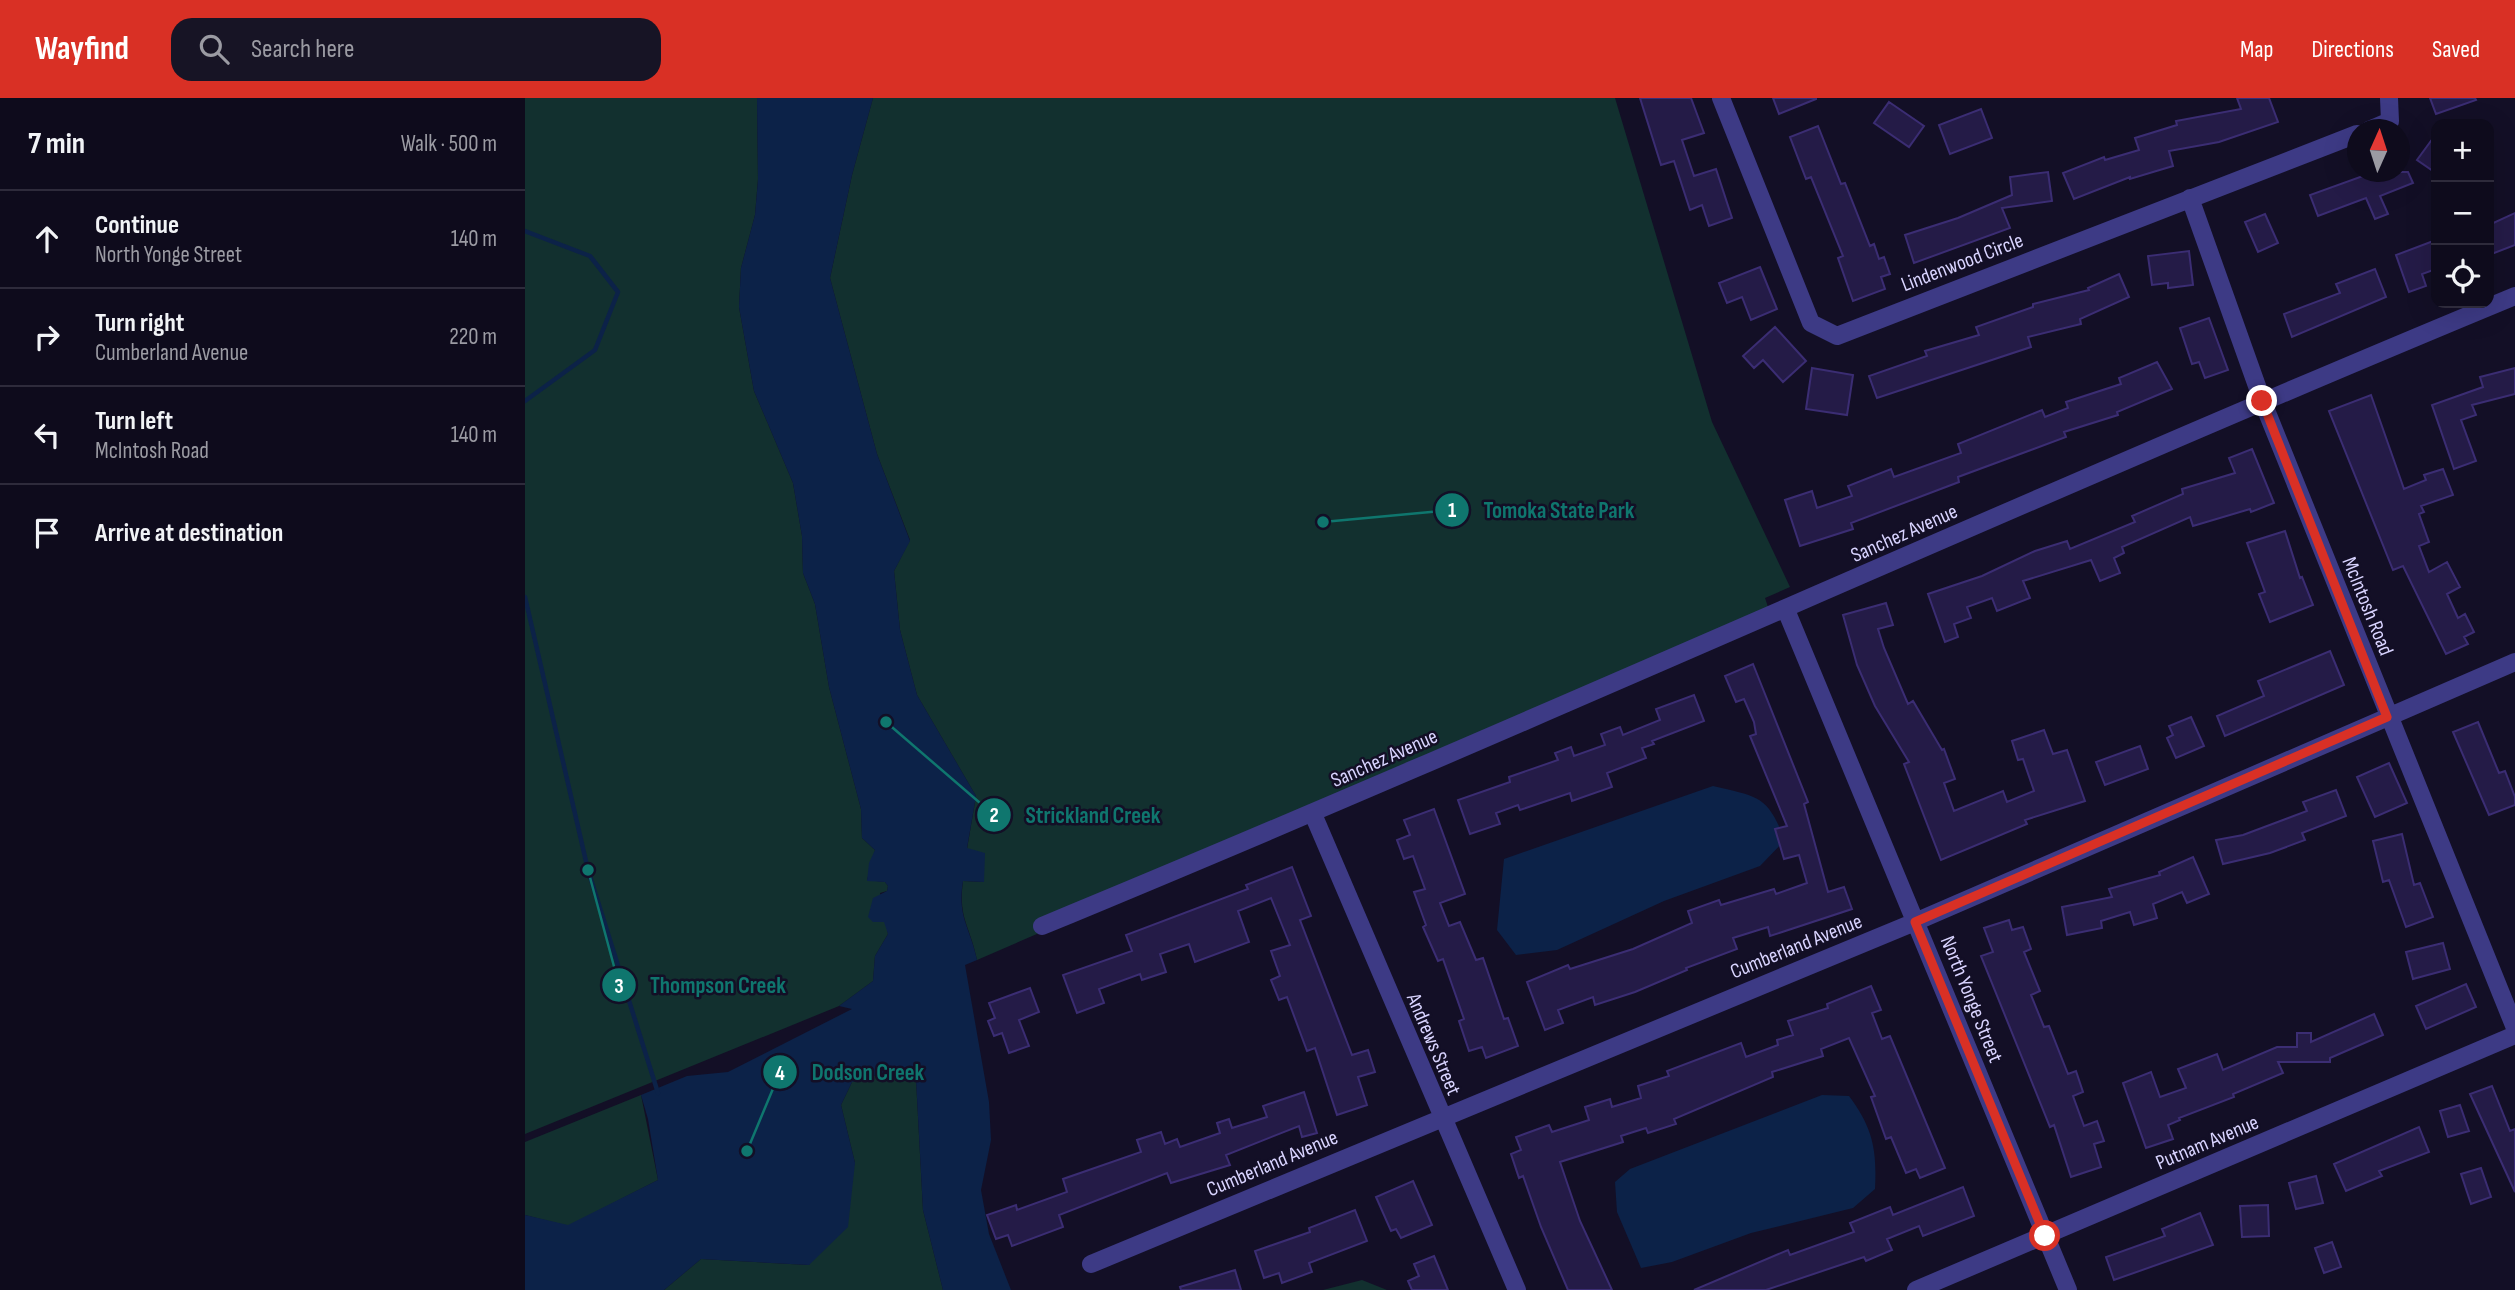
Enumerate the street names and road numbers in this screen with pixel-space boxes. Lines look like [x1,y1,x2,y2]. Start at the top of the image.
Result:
street label: Lindenwood Circle [1898,228,2027,297]
street label: Sanchez Avenue [1847,499,1961,568]
street label: McIntosh Road [2336,553,2399,659]
street label: Sanchez Avenue [1327,724,1441,793]
street label: Cumberland Avenue [1727,909,1866,984]
street label: North Yonge Street [1935,932,2008,1066]
street label: Andrews Street [1401,989,1466,1099]
street label: Putnam Avenue [2152,1110,2262,1175]
street label: Cumberland Avenue [1203,1125,1342,1202]

